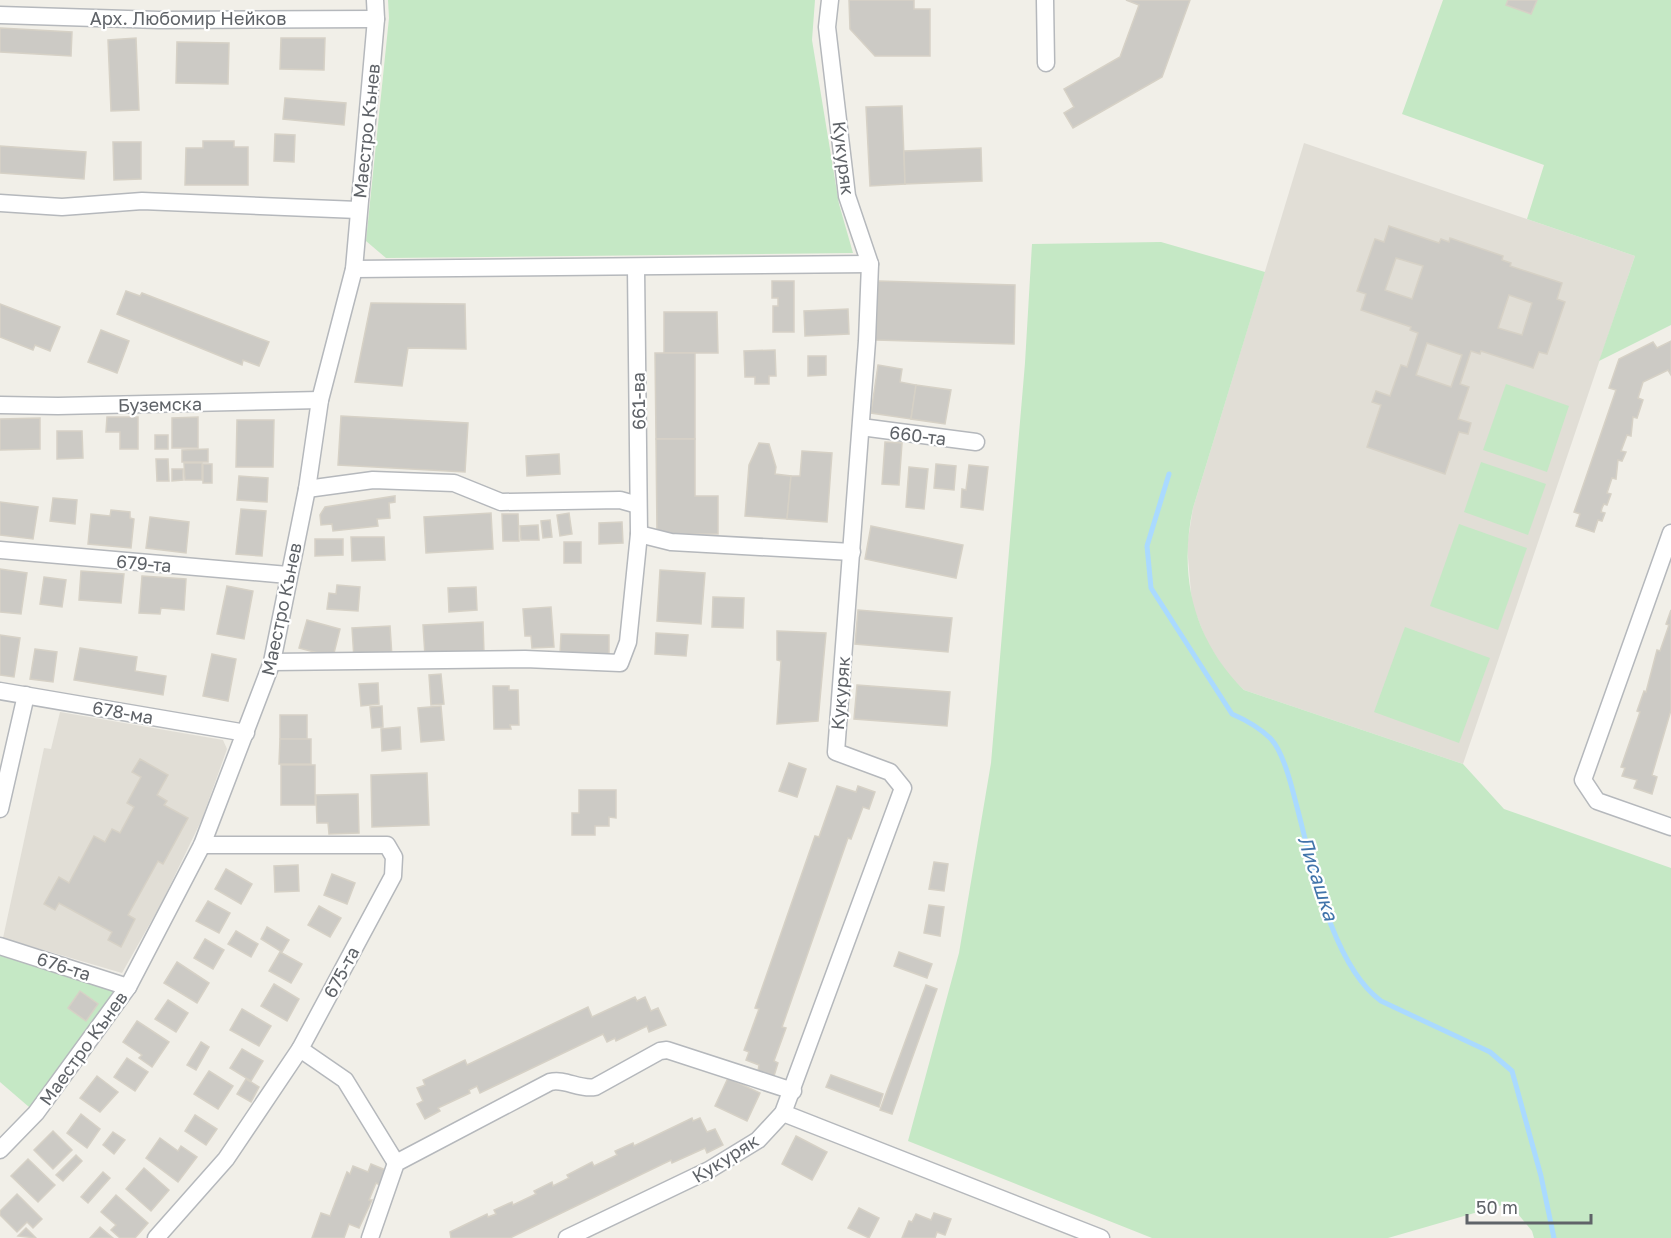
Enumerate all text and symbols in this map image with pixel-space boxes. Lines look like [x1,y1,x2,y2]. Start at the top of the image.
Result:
street label: Арх. Любомир Нейков [90,7,286,29]
street label: Маестро Кънев [348,62,384,200]
street label: Кукуряк [829,120,859,196]
street label: 661-ва [626,372,650,430]
street label: Буземска [118,392,202,416]
street label: 660-та [888,421,948,449]
street label: Маестро Кънев [256,540,306,678]
street label: 679-та [115,550,173,576]
street label: Кукуряк [826,655,854,731]
street label: 678-ма [91,696,155,728]
water label: Лисашка [1294,833,1344,924]
street label: 675-та [318,943,364,1001]
street label: 676-та [34,947,94,985]
street label: Маестро Кънев [34,987,132,1109]
street label: Кукуряк [688,1129,762,1187]
scale bar [1467,1187,1592,1225]
text: 50 m [1476,1196,1518,1218]

